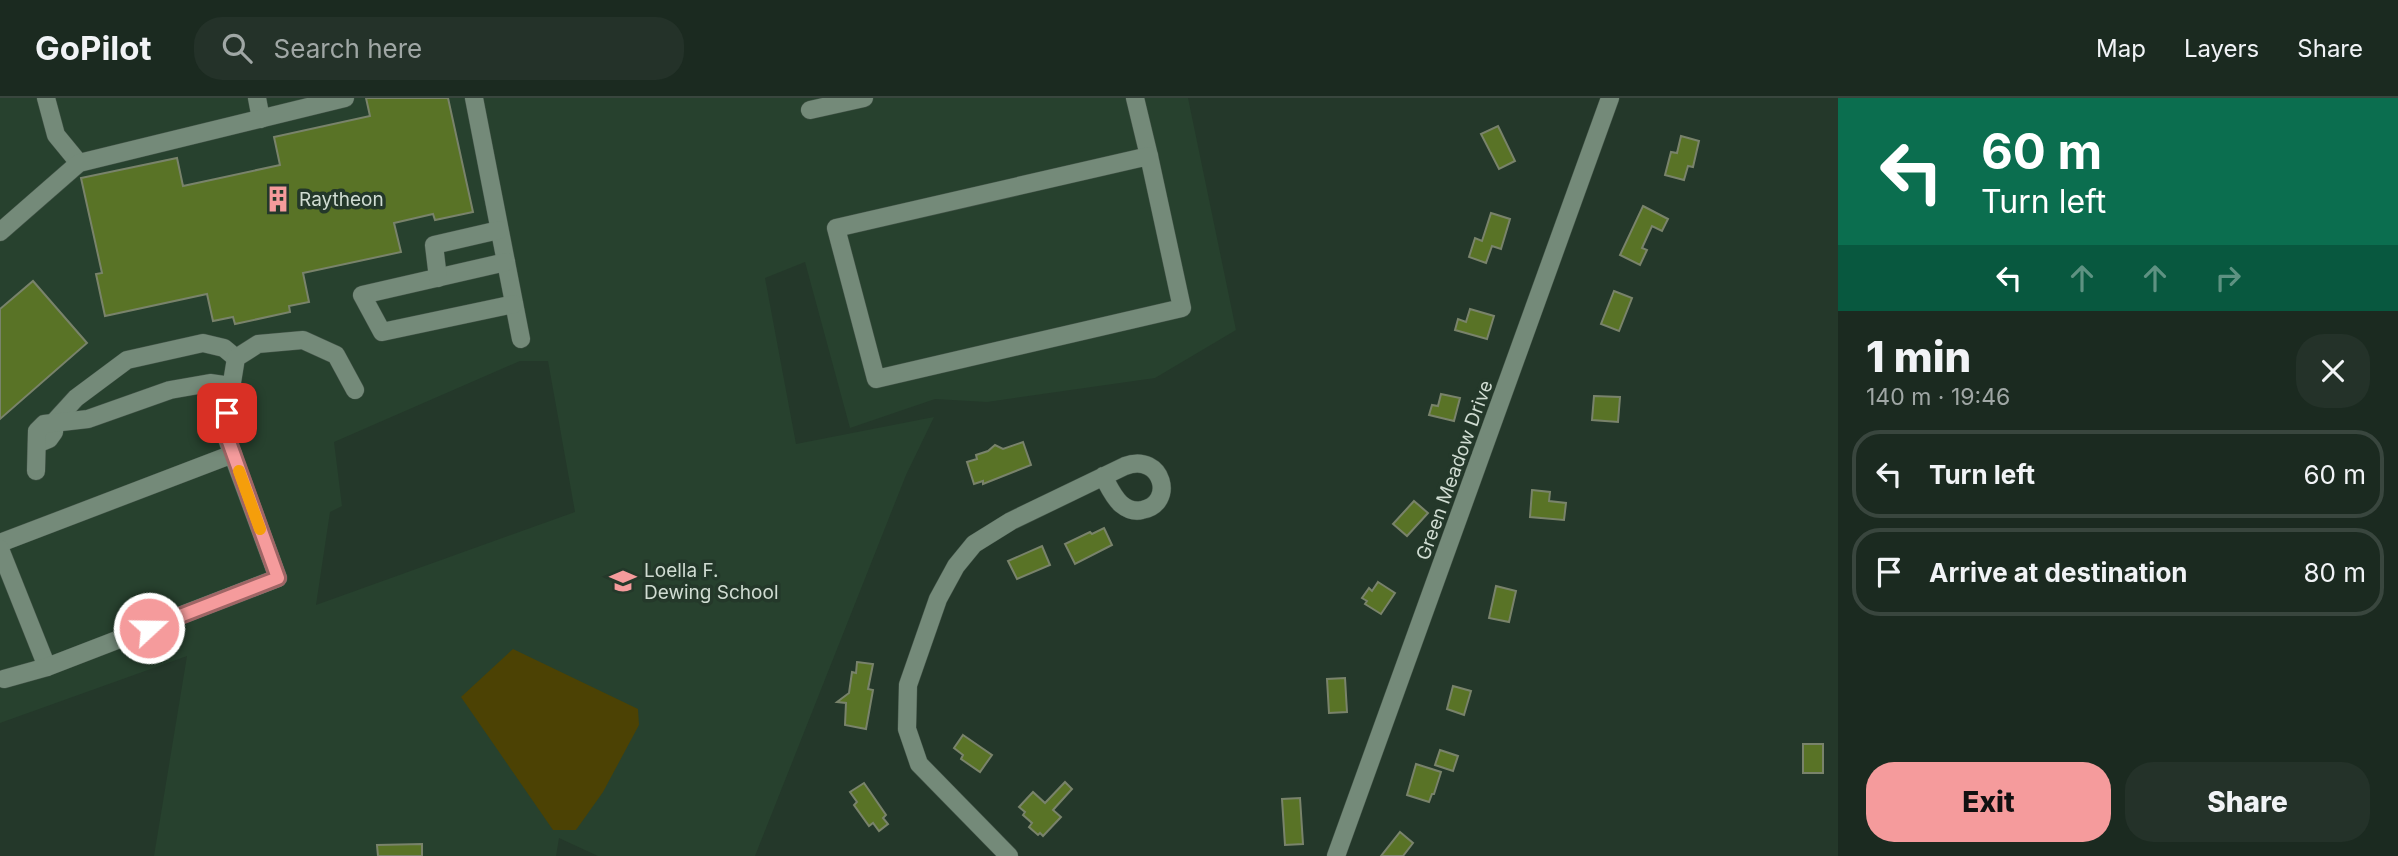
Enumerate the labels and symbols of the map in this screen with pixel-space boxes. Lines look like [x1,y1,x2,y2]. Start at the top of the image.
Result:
building icon: Raytheon [263,184,293,214]
place label: Raytheon [299,188,384,211]
street label: Green Meadow Drive [1411,377,1498,563]
pin [197,383,257,443]
place label: Loella F. Dewing School [644,559,778,604]
school or university icon: Loella F. Dewing School [608,566,638,596]
position arrow [112,591,186,665]

